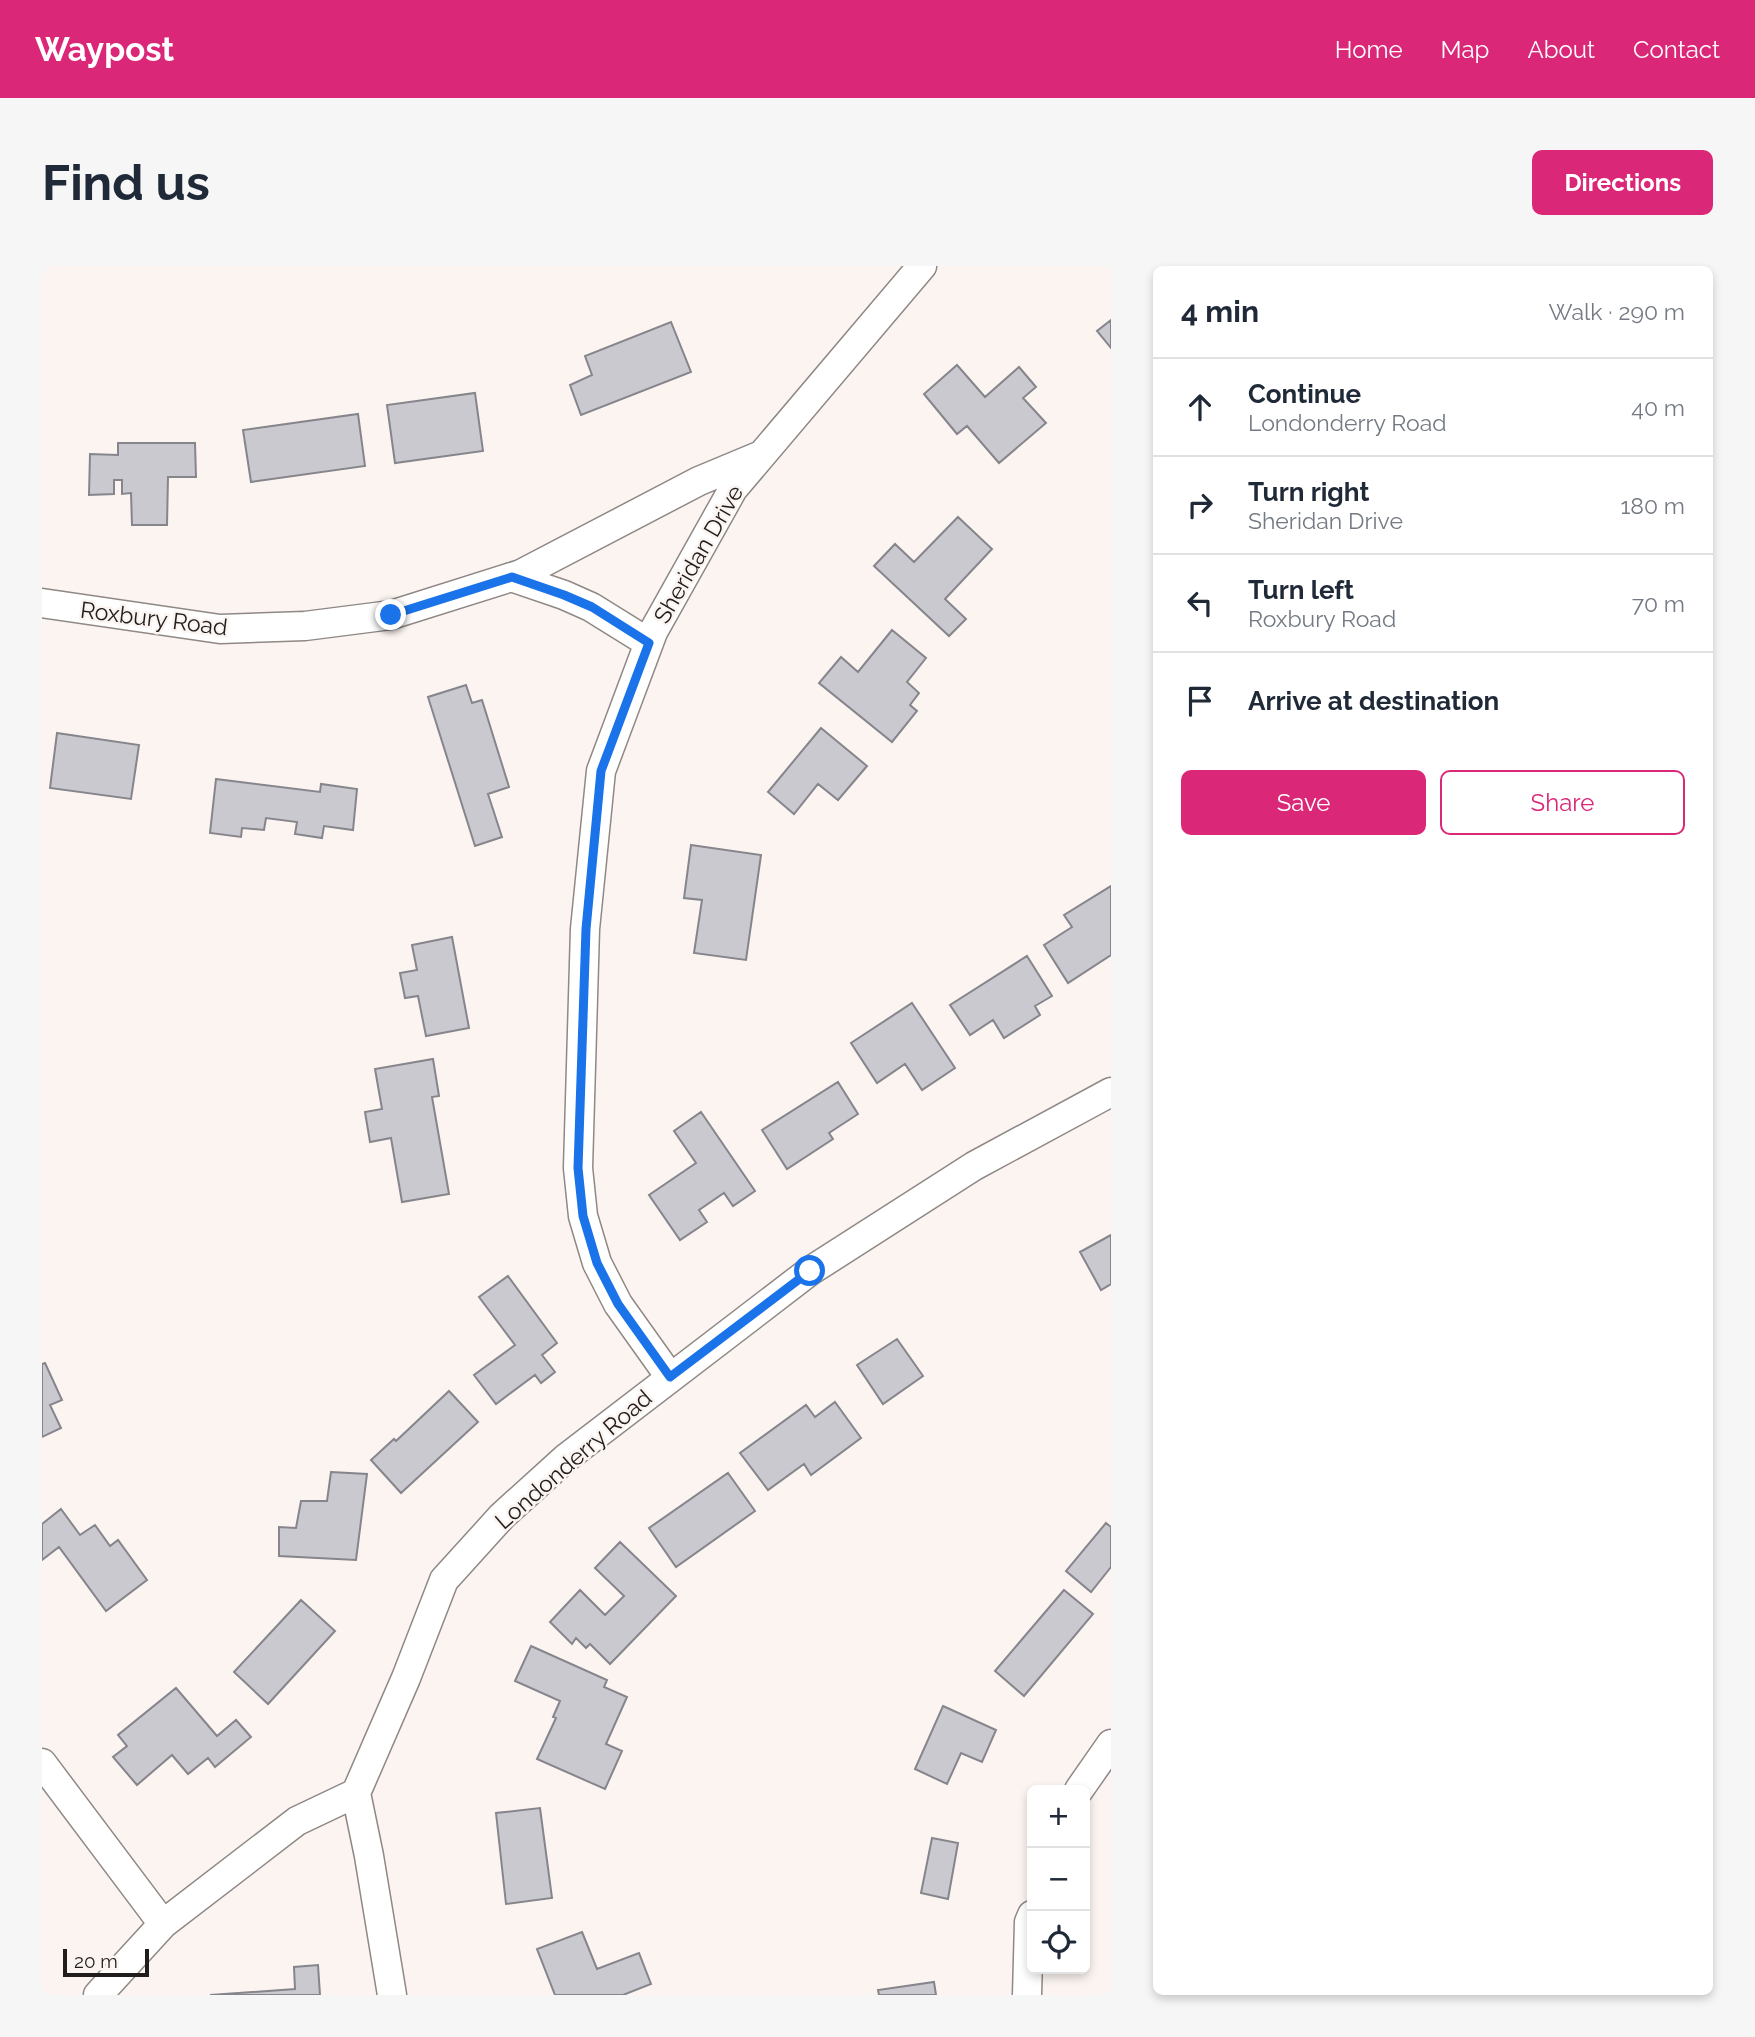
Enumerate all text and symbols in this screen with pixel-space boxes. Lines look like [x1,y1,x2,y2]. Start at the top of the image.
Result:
text: Waypost [35,30,174,69]
text: Home [1335,35,1403,64]
text: Map [1441,35,1489,64]
text: About [1527,35,1595,64]
text: Contact [1633,35,1720,64]
button: Directions [1532,150,1713,215]
text: Find us [42,154,210,211]
text: 4 min [1181,294,1259,329]
text: Walk · 290 m [1549,298,1685,325]
text: Continue [1248,379,1361,409]
icon: ahead [1181,388,1219,426]
text: 40 m [1631,394,1685,421]
text: Londonderry Road [1248,409,1446,436]
text: Turn right [1248,477,1369,507]
street label: Sheridan Drive [648,480,748,628]
icon: right [1181,486,1219,524]
text: 180 m [1620,492,1685,519]
text: Sheridan Drive [1248,507,1403,534]
text: Turn left [1248,575,1354,605]
icon: left [1181,584,1219,622]
text: 70 m [1632,590,1685,617]
street label: Roxbury Road [79,596,229,640]
route end [375,599,406,630]
text: Roxbury Road [1248,605,1396,632]
icon: arrive [1181,682,1219,720]
text: Arrive at destination [1248,686,1499,716]
button: Save [1181,770,1426,835]
button: Share [1440,770,1685,835]
route start [794,1255,825,1286]
street label: Londonderry Road [489,1384,657,1534]
map controls [1027,1785,1090,1974]
button: + [1027,1785,1090,1848]
button: − [1027,1848,1090,1911]
button: locate [1027,1911,1090,1974]
scale bar [63,1946,149,1978]
text: 20 m [74,1950,118,1972]

